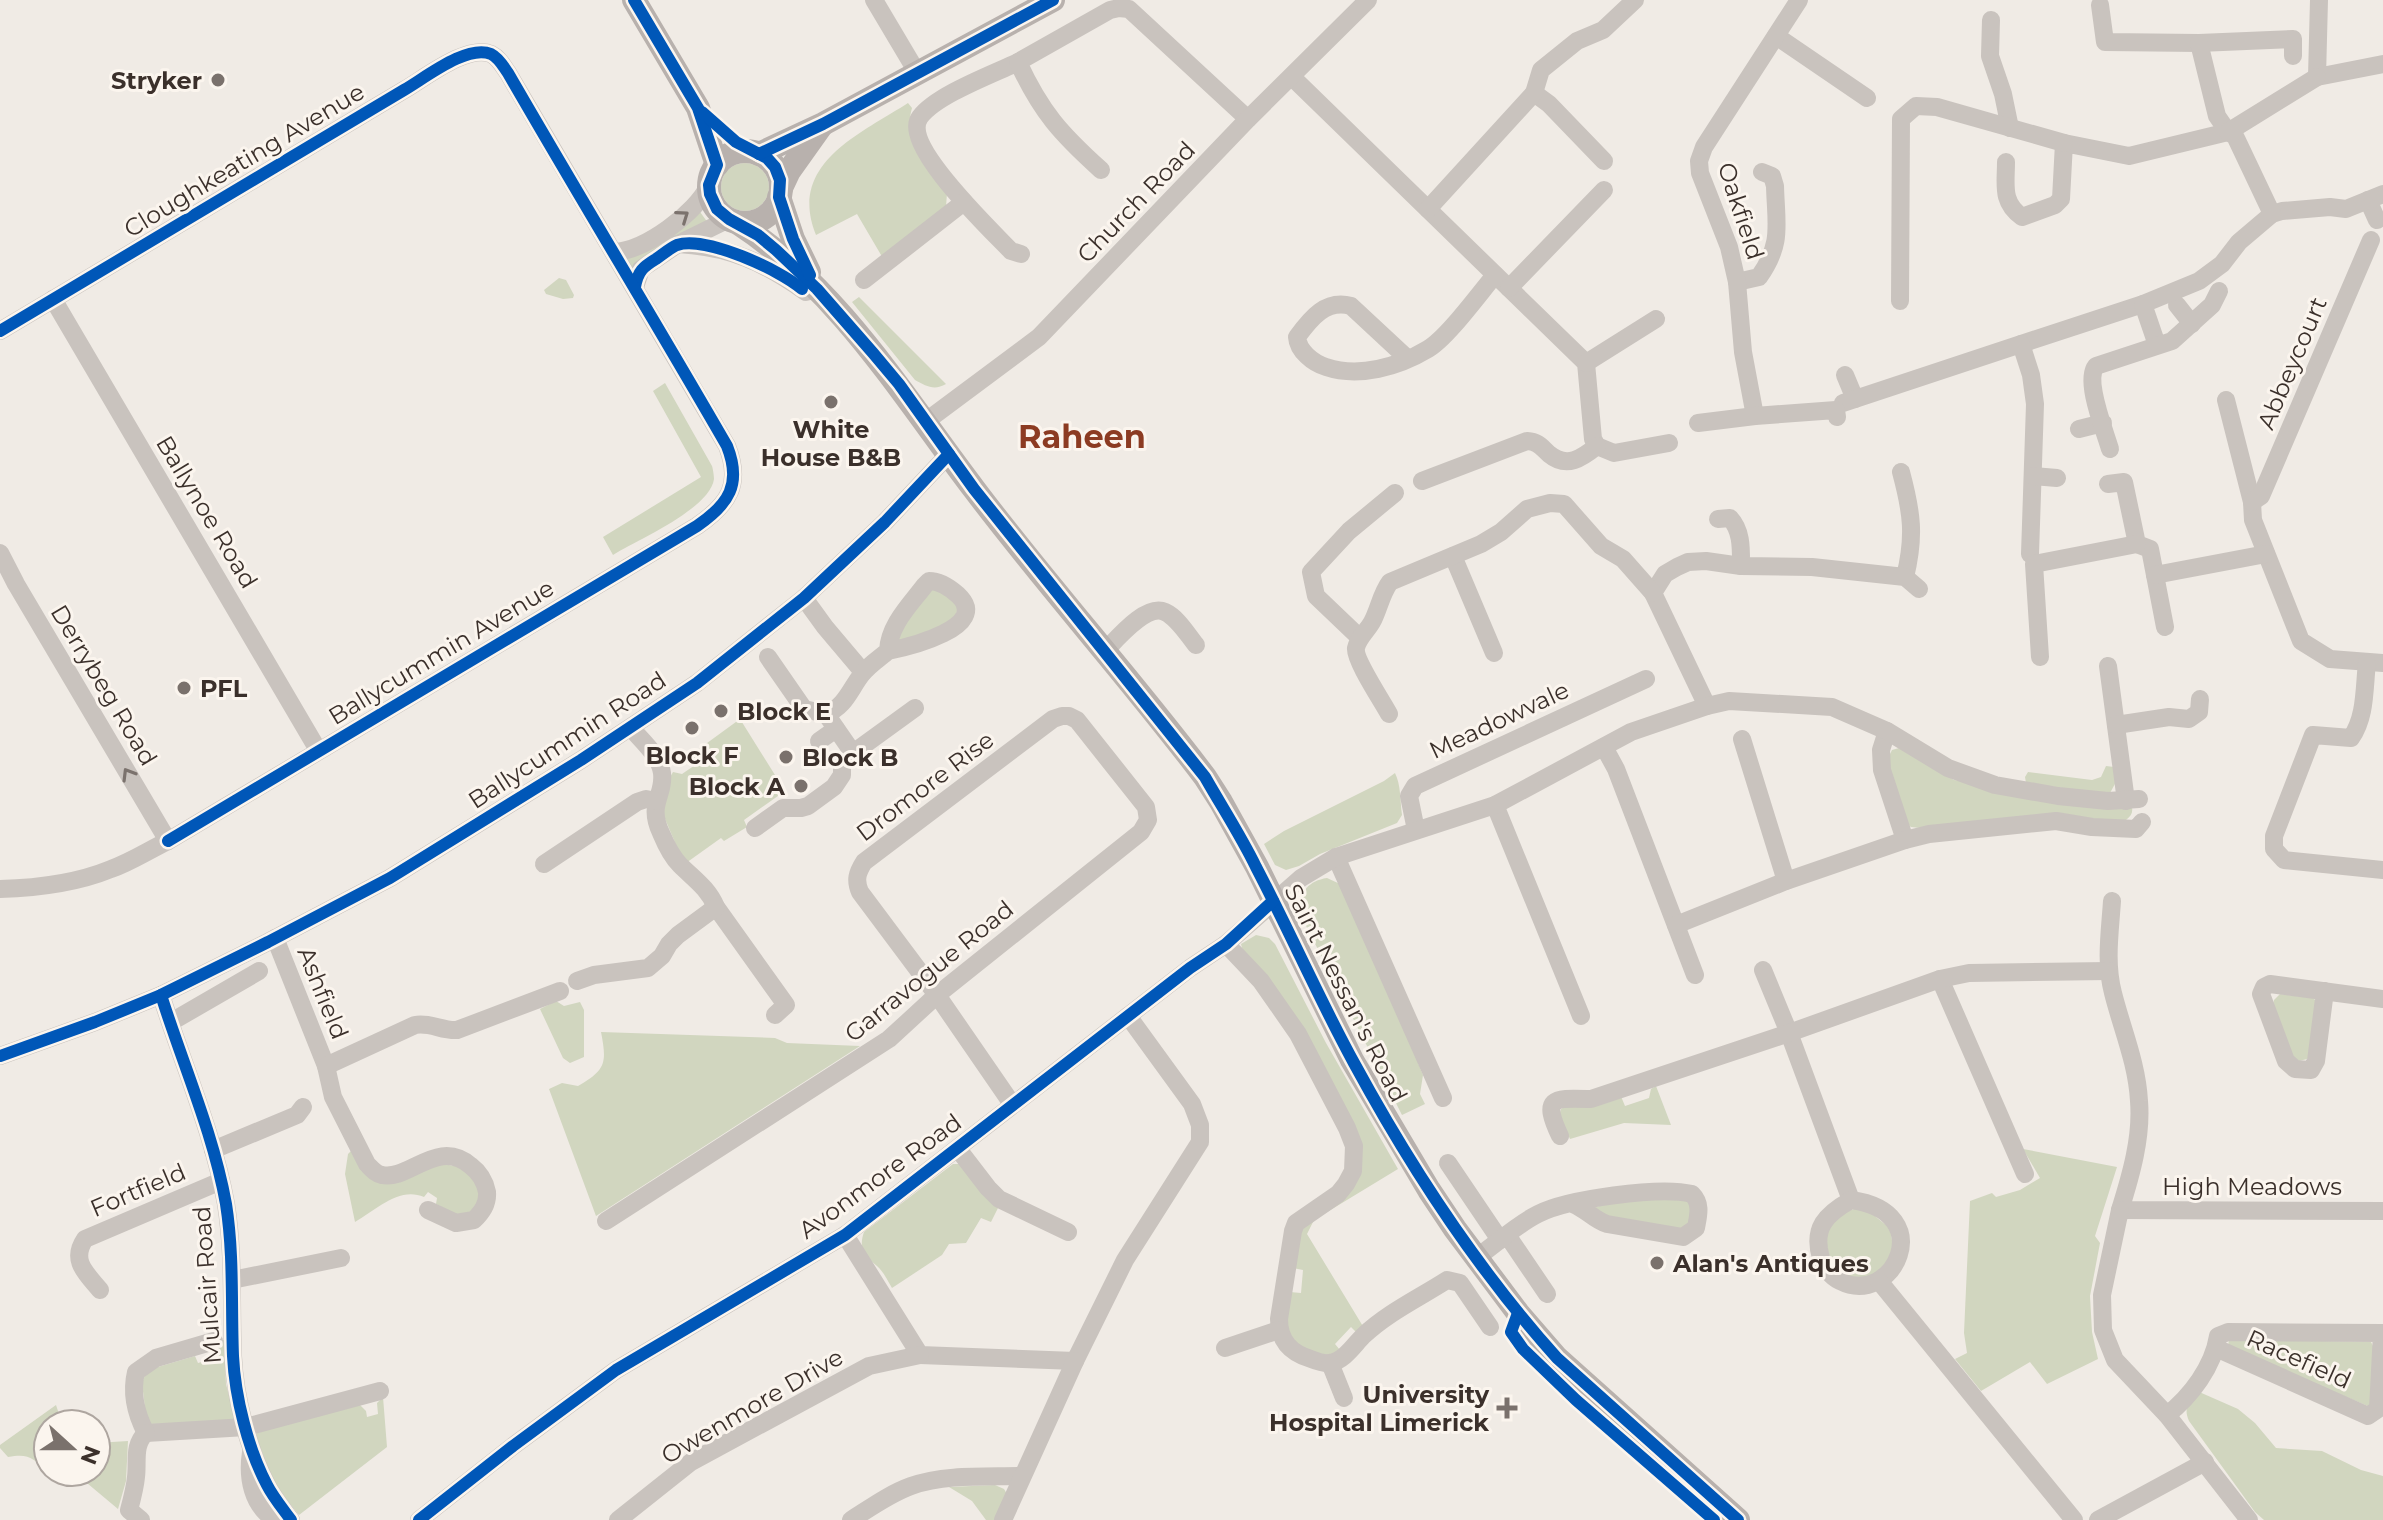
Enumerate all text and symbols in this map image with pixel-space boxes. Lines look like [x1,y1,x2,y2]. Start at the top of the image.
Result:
place label: Stryker [111,66,202,95]
marker: Stryker [209,71,227,89]
street label: Cloughkeating Avenue [119,77,369,243]
street label: Church Road [1071,135,1201,269]
street label: Oakfield [1712,159,1770,263]
one-way arrow [674,211,688,226]
street label: Abbeycourt [2251,292,2333,434]
marker: White House B&B [822,393,840,411]
place label: White House B&B [761,415,901,472]
district label: Raheen [1018,417,1146,456]
street label: Ballynoe Road [150,430,264,594]
street label: Ballycummin Avenue [323,573,559,731]
street label: Derrybeg Road [45,599,163,771]
street label: Ballycummin Road [463,665,671,815]
place label: PFL [200,674,248,703]
street label: Meadowvale [1425,675,1573,765]
marker: PFL [175,679,193,697]
place label: Block E [737,697,831,726]
marker: Block E [712,702,730,720]
marker: Block F [683,719,701,737]
street label: Dromore Rise [850,725,1000,847]
place label: Block F [645,741,739,770]
place label: Block B [802,743,898,772]
marker: Block B [777,748,795,766]
one-way arrow [122,768,138,783]
place label: Block A [689,772,786,801]
marker: Block A [792,777,810,795]
street label: Saint Nessan's Road [1278,879,1414,1107]
street label: Garravogue Road [839,894,1019,1048]
street label: Ashfield [291,943,355,1043]
street label: Avonmore Road [793,1107,967,1245]
street label: Fortfield [86,1157,190,1223]
street label: High Meadows [2162,1172,2342,1201]
street label: Mulcair Road [187,1205,227,1365]
place label: Alan's Antiques [1672,1249,1869,1278]
marker: Alan's Antiques [1648,1254,1666,1272]
street label: Racefield [2242,1323,2356,1395]
street label: Owenmore Drive [656,1342,848,1470]
place label: University Hospital Limerick [1269,1380,1490,1437]
marker: University Hospital Limerick [1496,1397,1518,1419]
north arrow [32,1408,112,1488]
text: N [74,1442,106,1468]

